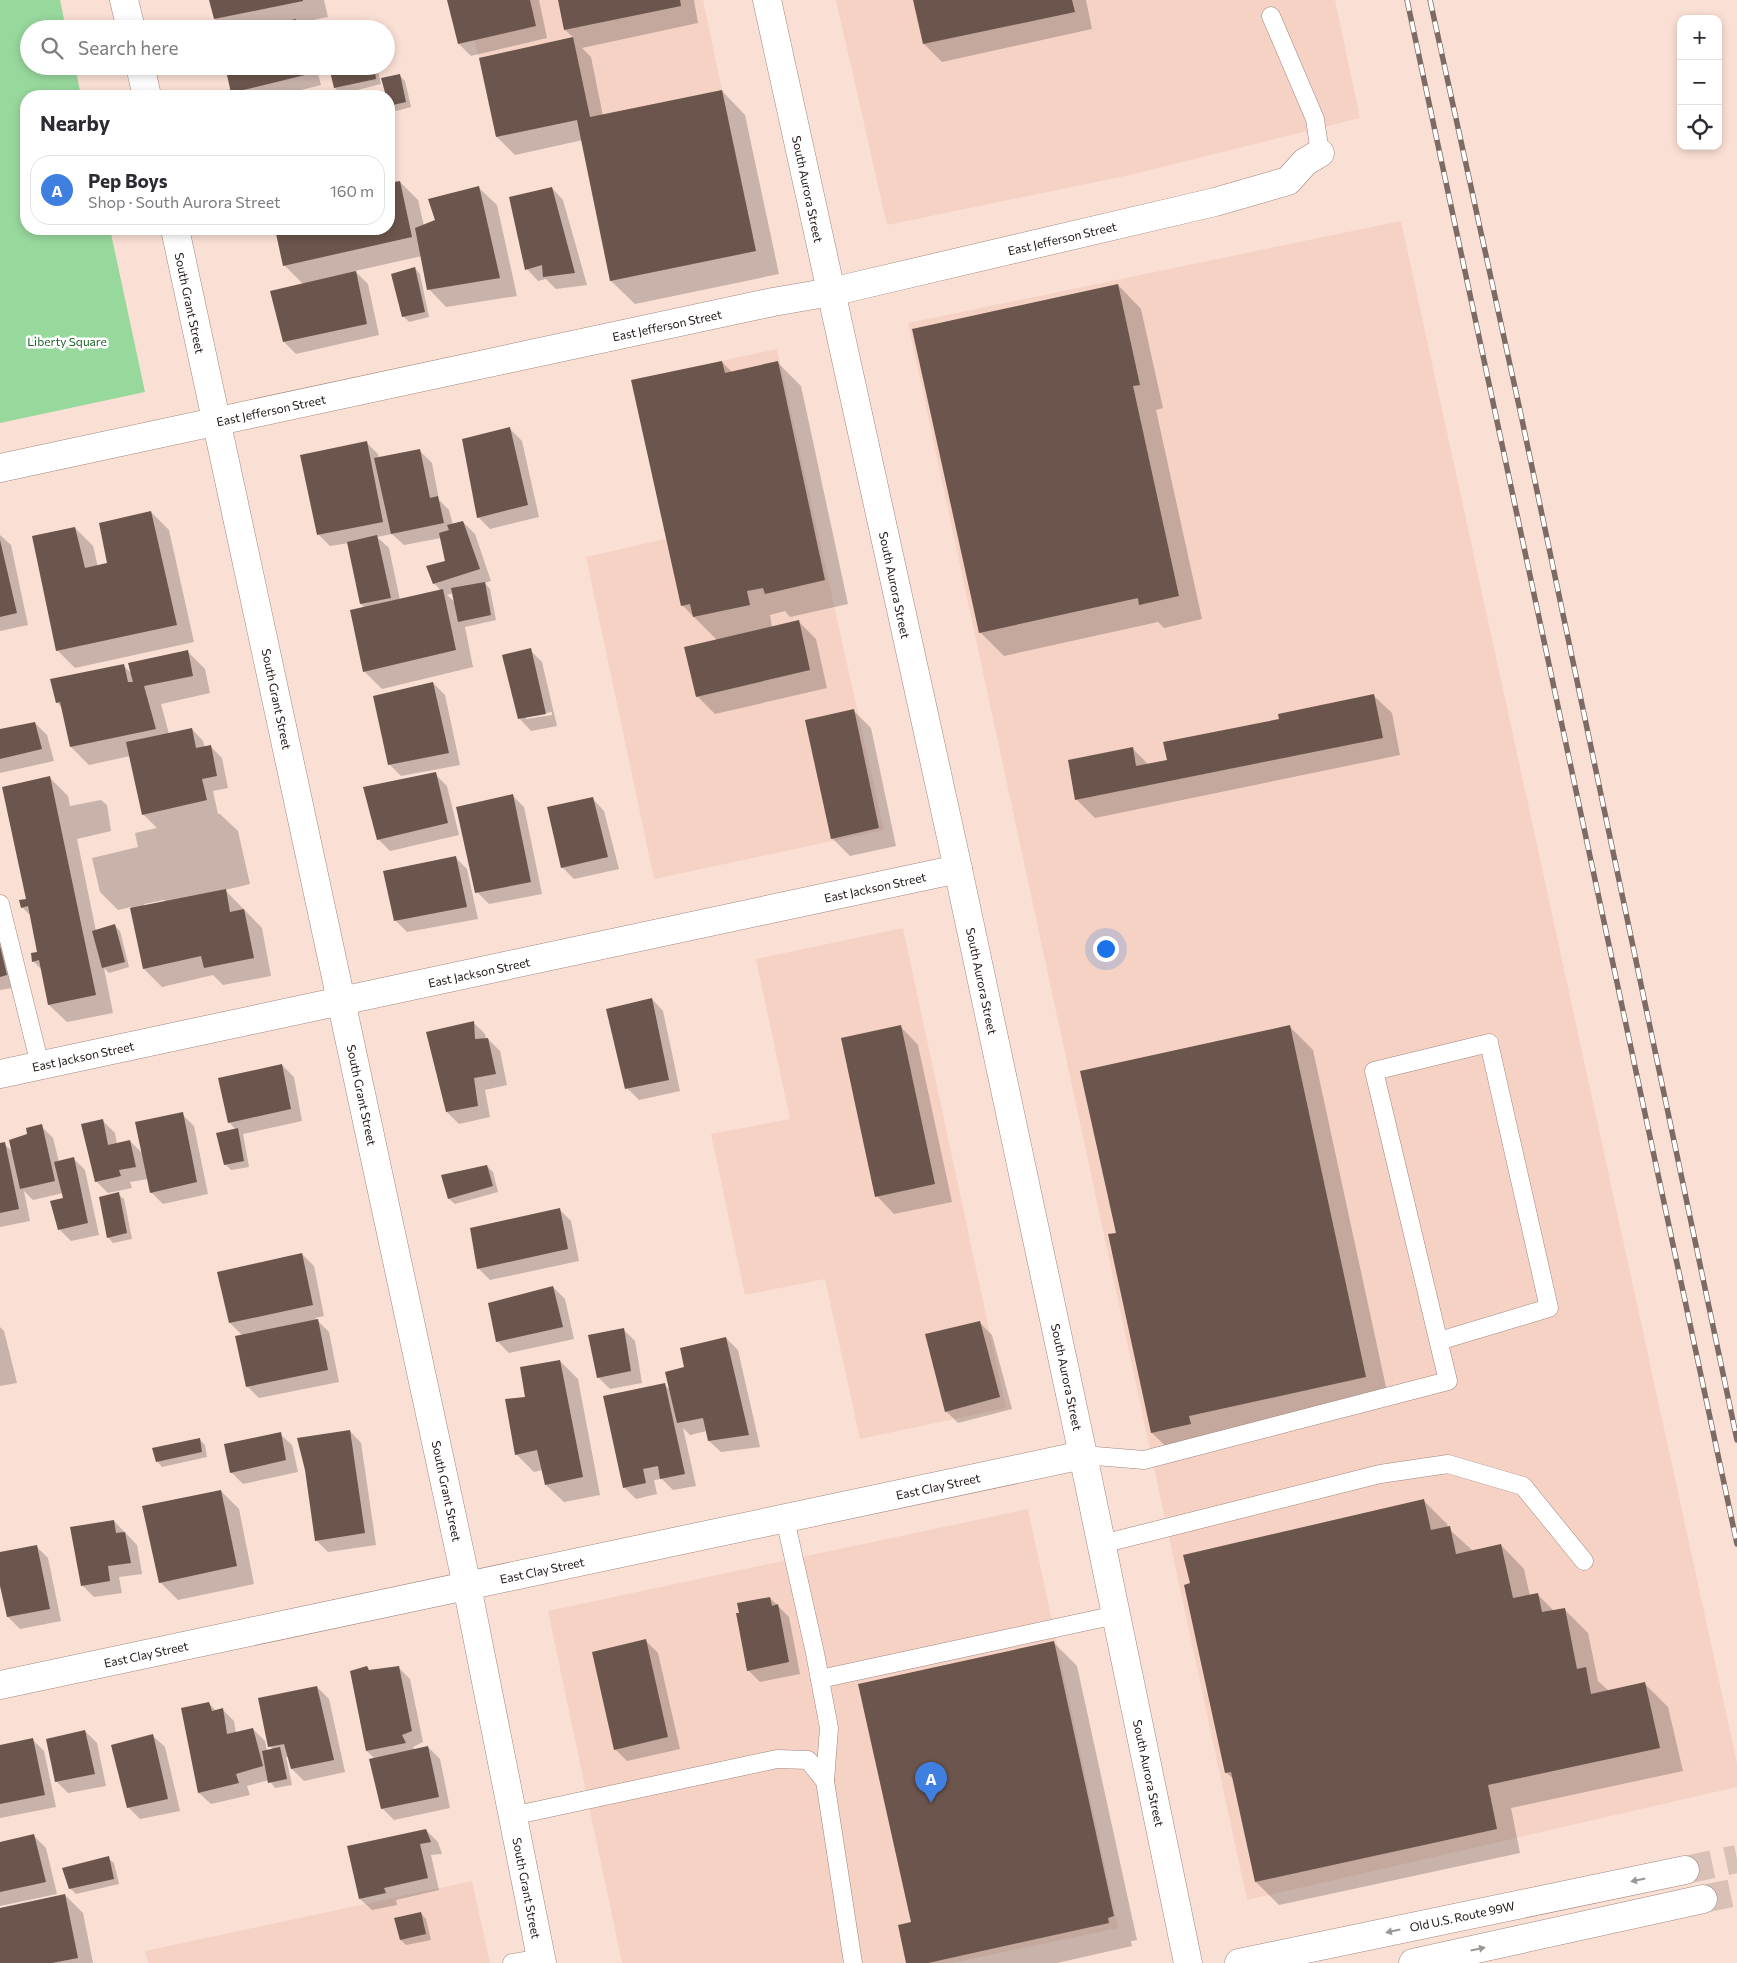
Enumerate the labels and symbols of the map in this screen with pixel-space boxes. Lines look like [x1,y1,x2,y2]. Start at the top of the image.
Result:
street label: South Aurora Street [790,134,826,244]
street label: East Jefferson Street [1006,219,1118,258]
street label: South Grant Street [172,251,208,355]
street label: East Jefferson Street [611,307,723,344]
park label: Liberty Square [27,334,107,348]
street label: East Jefferson Street [215,392,327,429]
street label: South Aurora Street [877,530,913,640]
street label: South Grant Street [259,647,295,751]
street label: East Jackson Street [823,869,928,906]
street label: South Aurora Street [964,926,1000,1036]
your location [1093,936,1119,962]
street label: East Jackson Street [427,954,532,991]
street label: East Jackson Street [31,1038,136,1075]
street label: South Grant Street [344,1043,380,1147]
street label: South Aurora Street [1049,1322,1085,1432]
street label: South Grant Street [429,1439,465,1543]
street label: East Clay Street [895,1470,982,1502]
street label: East Clay Street [499,1554,586,1586]
street label: East Clay Street [103,1638,190,1670]
street label: South Aurora Street [1131,1718,1167,1828]
pin: A [915,1762,947,1803]
street label: South Grant Street [510,1836,544,1940]
one-way arrow [1630,1876,1645,1884]
street label: Old U.S. Route 99W [1408,1898,1516,1934]
one-way arrow [1385,1927,1400,1935]
one-way arrow [1470,1945,1485,1953]

